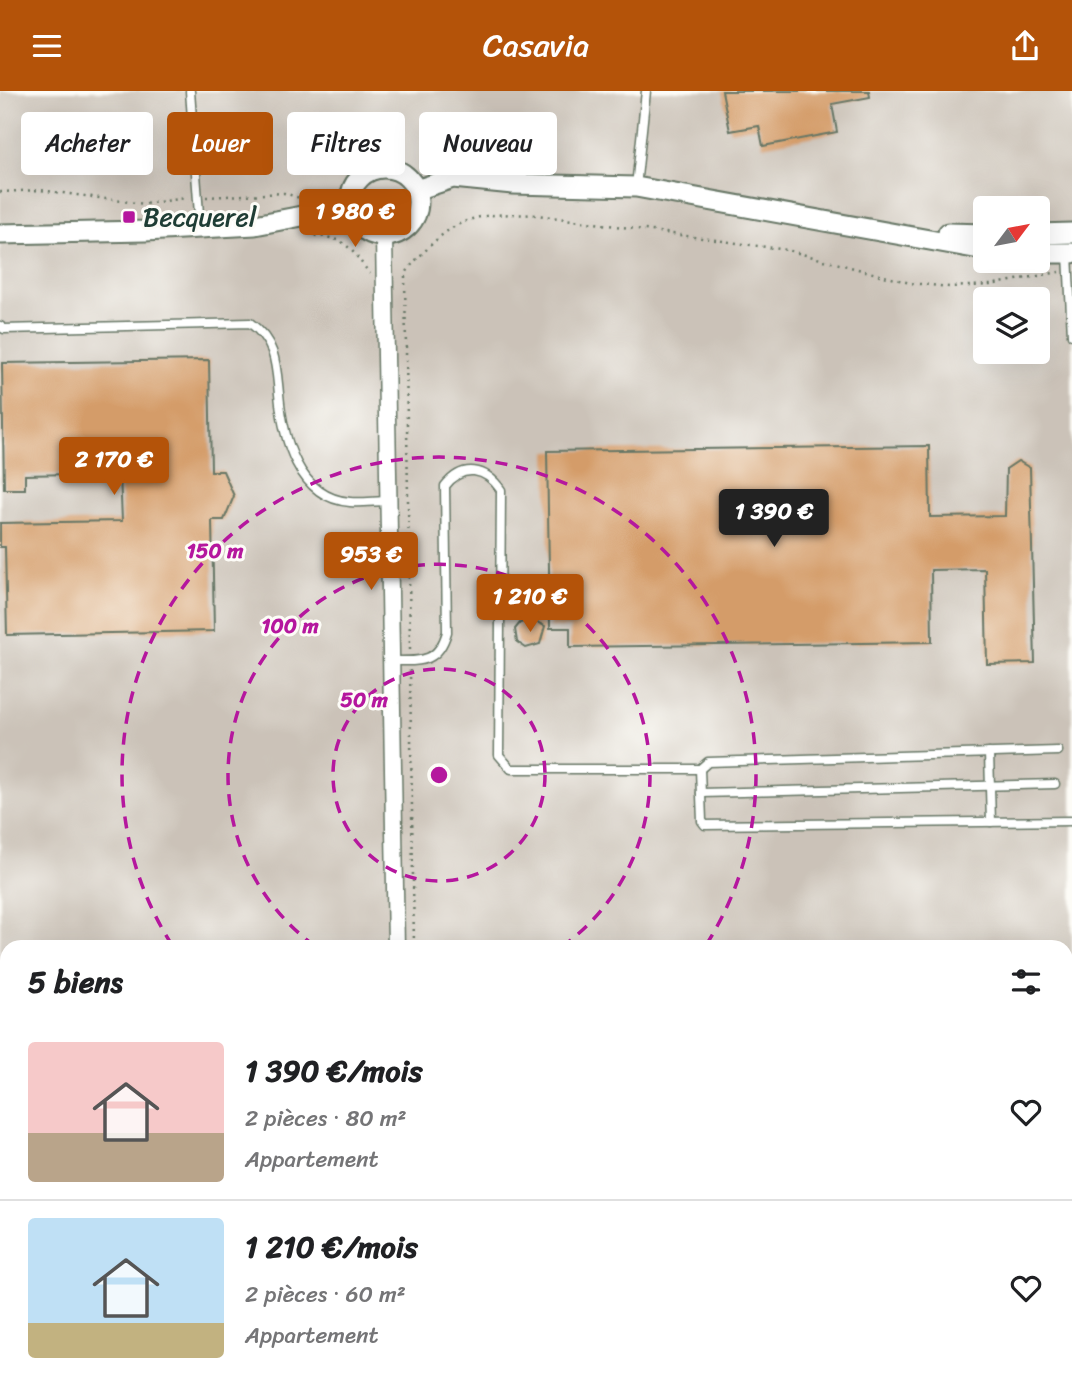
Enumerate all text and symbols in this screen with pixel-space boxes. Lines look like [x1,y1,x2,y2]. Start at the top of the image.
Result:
text: Casavia [483,17,589,74]
icon: menu [28,27,66,65]
icon: share [1006,27,1044,65]
chip: Acheter [21,112,153,175]
chip: Louer [167,112,273,175]
chip: Filtres [287,112,405,175]
chip: Nouveau [419,112,557,175]
pin: 1 980 € [290,190,420,249]
text: 1 980 € [315,191,395,232]
place label: Becquerel [143,194,257,240]
north arrow [973,196,1050,273]
map controls [973,196,1050,364]
marker: Becquerel [121,209,137,225]
button: layers [973,287,1050,364]
pin: 2 170 € [49,437,179,497]
text: 2 170 € [75,439,153,480]
pin: 1 390 € [709,489,839,549]
text: 1 390 € [735,491,813,532]
text: 150 m [187,532,244,570]
pin: 953 € [322,533,420,592]
text: 953 € [340,534,402,575]
pin: 1 210 € [465,575,595,634]
text: 1 210 € [493,576,567,617]
text: 100 m [261,607,319,645]
text: 50 m [340,681,389,719]
centre of rings [427,763,451,787]
text: 5 biens [28,955,123,1009]
icon: filters [1007,963,1045,1001]
text: 1 390 €/mois [245,1044,422,1098]
icon: home [84,1070,168,1154]
icon: heart [1007,1093,1045,1131]
text: 2 pièces · 80 m² [245,1098,407,1139]
text: Appartement [245,1139,379,1180]
text: 1 210 €/mois [245,1220,418,1274]
icon: home [84,1246,168,1330]
icon: heart [1007,1269,1045,1307]
text: 2 pièces · 60 m² [245,1274,406,1315]
text: Appartement [245,1315,379,1356]

